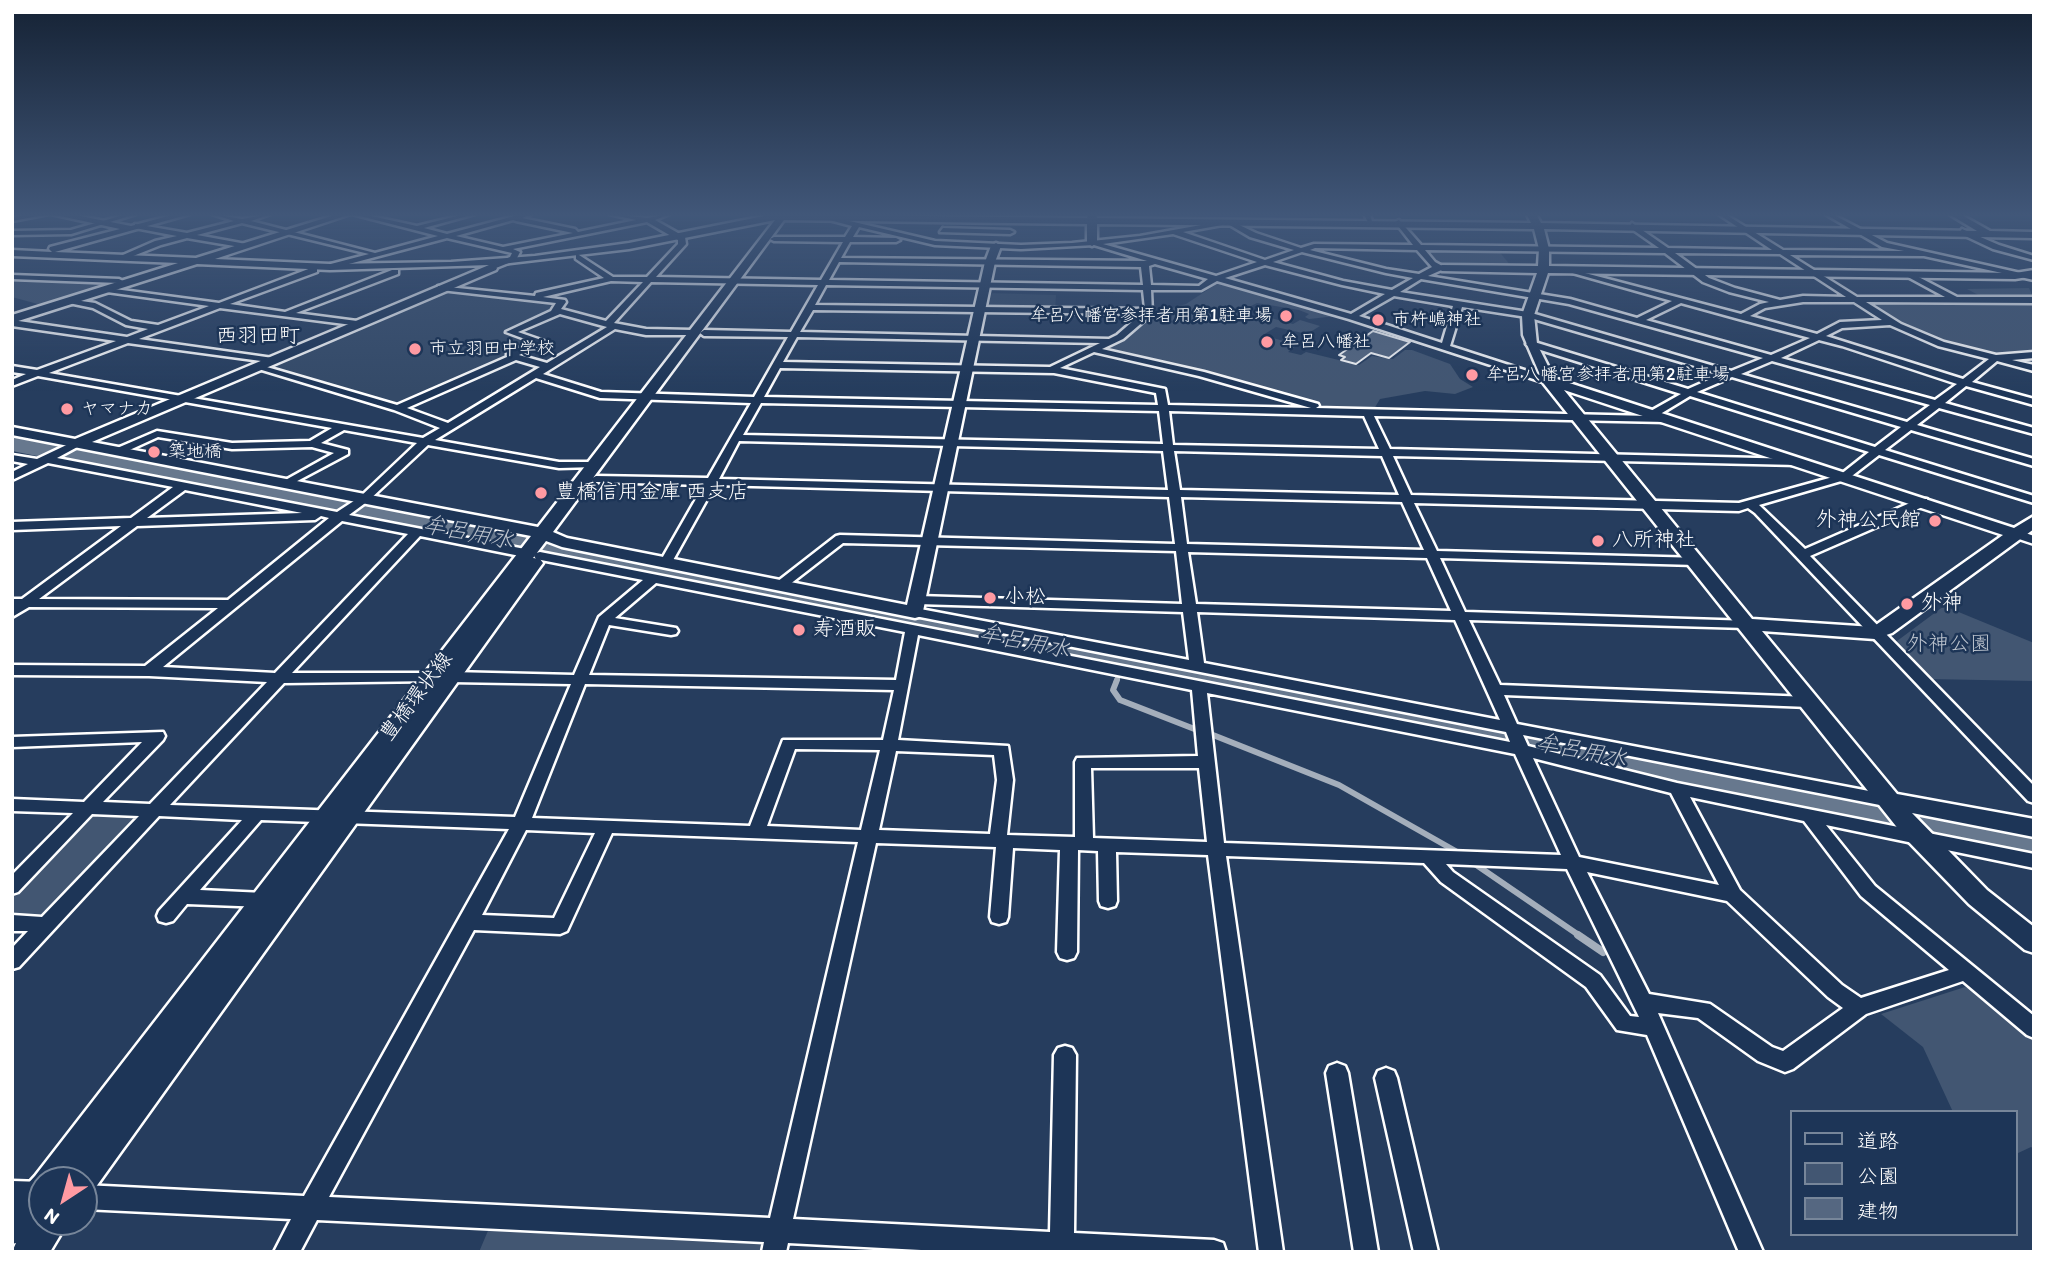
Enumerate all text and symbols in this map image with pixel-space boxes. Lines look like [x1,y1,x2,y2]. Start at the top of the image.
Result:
place label: 牟呂八幡宮参拝者用第1駐車場 [1030,305,1272,327]
marker: 牟呂八幡宮参拝者用第1駐車場 [1278,308,1294,324]
place label: 市杵嶋神社 [1392,309,1482,331]
marker: 市杵嶋神社 [1370,312,1386,328]
district label: 西羽田町 [216,324,300,350]
place label: 牟呂八幡社 [1281,331,1371,353]
marker: 牟呂八幡社 [1259,334,1275,350]
place label: 市立羽田中学校 [429,338,555,360]
marker: 市立羽田中学校 [407,341,423,357]
place label: 牟呂八幡宮参拝者用第2駐車場 [1486,364,1729,386]
marker: 牟呂八幡宮参拝者用第2駐車場 [1464,367,1480,383]
place label: ヤマナカ [81,398,153,420]
marker: ヤマナカ [59,401,75,417]
place label: 築地橋 [168,441,222,463]
marker: 築地橋 [146,444,162,460]
place label: 豊橋信用金庫 西支店 [555,480,749,506]
marker: 豊橋信用金庫 西支店 [533,485,549,501]
place label: 外神公民館 [1816,508,1921,534]
water label: 牟呂用水 [420,512,516,556]
marker: 外神公民館 [1927,513,1943,529]
place label: 八所神社 [1612,528,1696,554]
marker: 八所神社 [1590,533,1606,549]
place label: 小松 [1004,585,1046,611]
marker: 小松 [982,590,998,606]
place label: 外神 [1921,591,1963,617]
marker: 外神 [1899,596,1915,612]
place label: 寿酒販 [813,617,876,643]
water label: 牟呂用水 [976,621,1072,665]
marker: 寿酒販 [791,622,807,638]
park label: 外神公園 [1907,632,1991,658]
street label: 豊橋環状線 [375,647,459,747]
water label: 牟呂用水 [1533,730,1629,774]
legend [1790,1110,2018,1236]
text: 道路 [1857,1128,1899,1153]
text: 公園 [1857,1163,1899,1188]
north arrow [28,1166,98,1236]
text: 建物 [1857,1198,1899,1223]
text: N [40,1204,63,1230]

